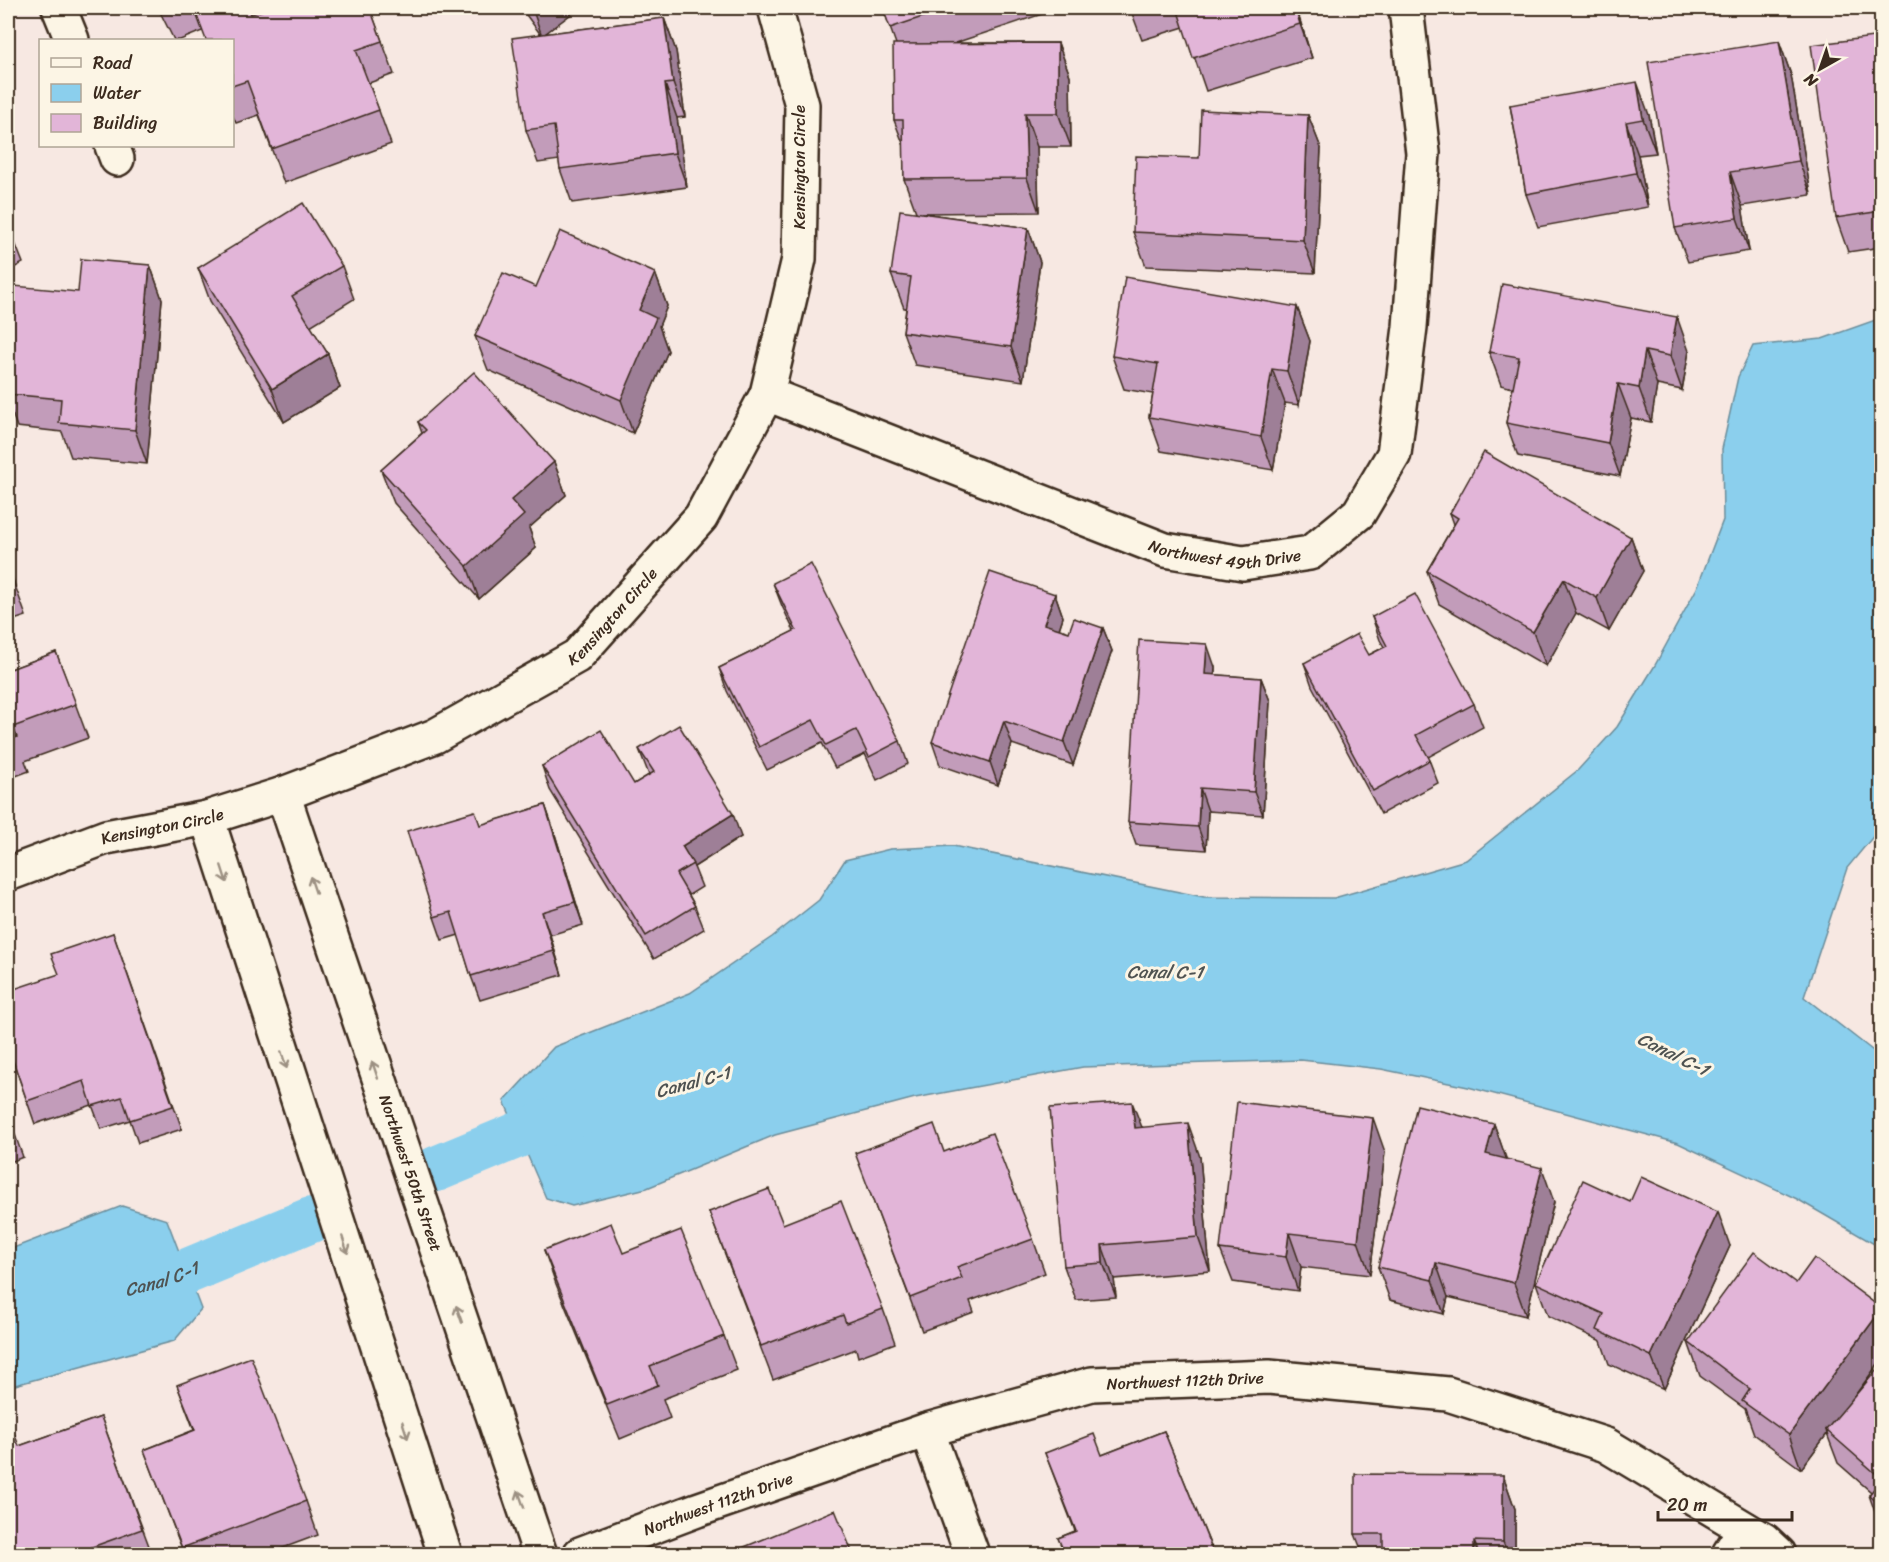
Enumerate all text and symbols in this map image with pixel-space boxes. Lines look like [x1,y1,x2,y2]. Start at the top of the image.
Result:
legend [39,39,234,147]
north arrow [1790,39,1850,99]
text: Road [93,47,133,79]
text: N [1796,65,1825,95]
text: Water [93,77,142,109]
street label: Kensington Circle [785,105,814,229]
text: Building [93,107,157,139]
street label: Northwest 49th Drive [1144,531,1303,578]
street label: Kensington Circle [562,561,665,674]
street label: Kensington Circle [96,800,228,853]
one-way arrow [220,864,231,883]
one-way arrow [307,876,318,895]
water label: Canal C-1 [1127,956,1205,988]
water label: Canal C-1 [1632,1023,1716,1086]
one-way arrow [279,1050,290,1069]
water label: Canal C-1 [652,1056,736,1107]
one-way arrow [369,1061,380,1080]
street label: Northwest 50th Street [371,1091,451,1256]
one-way arrow [341,1235,352,1254]
water label: Canal C-1 [121,1251,206,1306]
one-way arrow [453,1305,464,1324]
street label: Northwest 112th Drive [1106,1363,1264,1398]
one-way arrow [401,1420,412,1439]
street label: Northwest 112th Drive [639,1464,797,1544]
scale bar [1658,1484,1792,1522]
text: 20 m [1667,1489,1707,1521]
one-way arrow [515,1490,526,1509]

